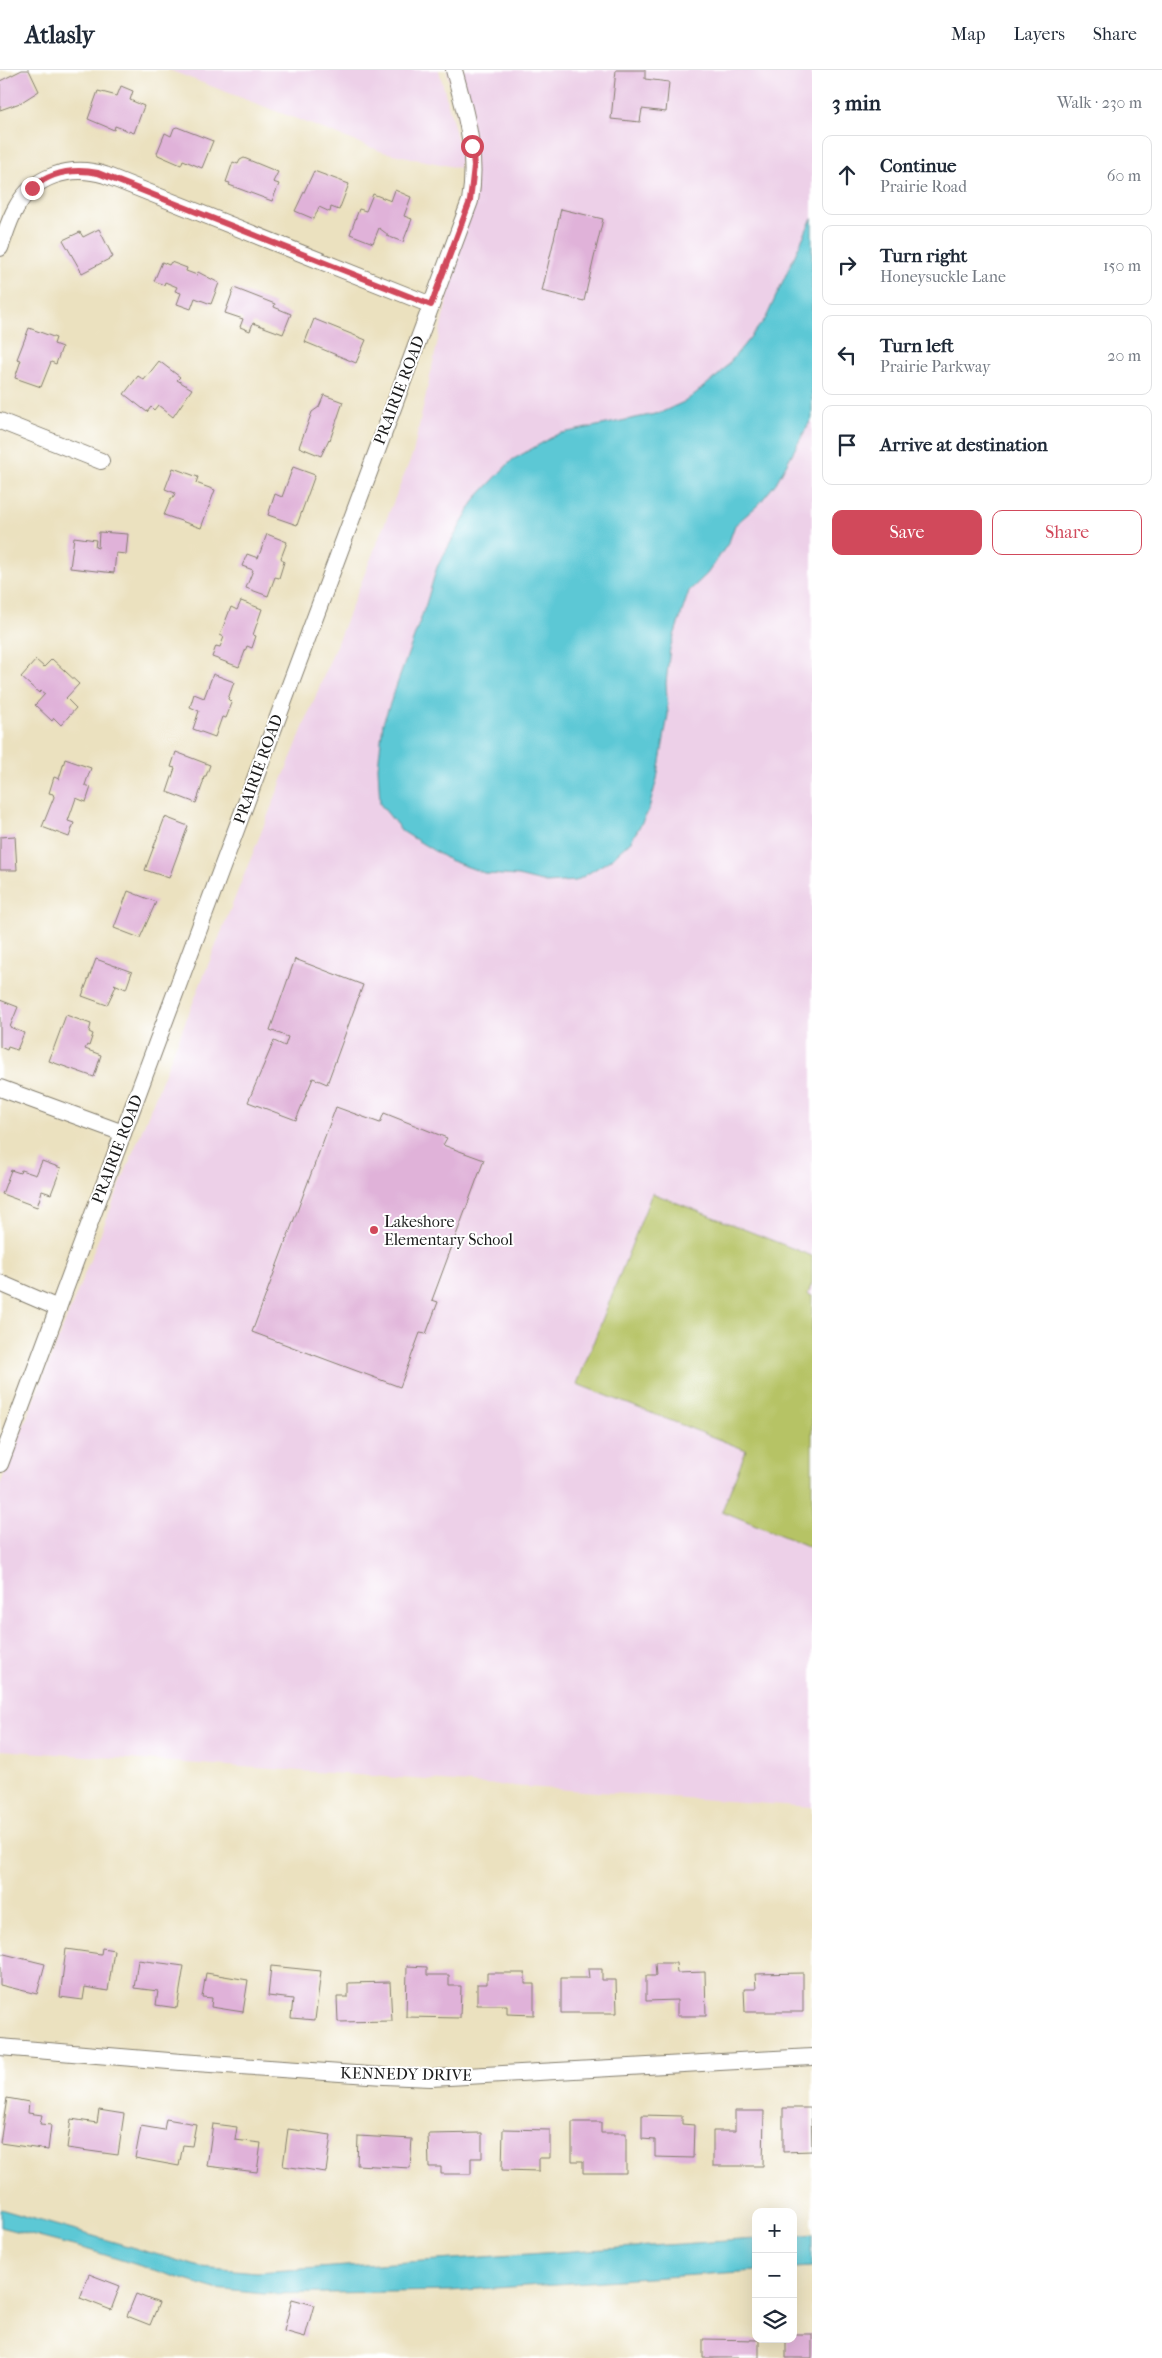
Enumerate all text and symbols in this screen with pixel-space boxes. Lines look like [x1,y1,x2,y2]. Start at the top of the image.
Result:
text: Atlasly [25,21,94,49]
text: Map [951,24,985,45]
text: Layers [1013,24,1065,45]
text: Share [1093,24,1137,45]
text: 3 min [832,91,881,115]
text: Walk · 230 m [1057,93,1142,112]
route start [461,135,484,158]
text: Continue [880,155,956,177]
icon: ahead [833,161,861,189]
text: 60 m [1107,166,1141,185]
route end [21,177,44,200]
text: Prairie Road [880,177,967,196]
text: Turn right [880,245,967,267]
icon: right [833,251,861,279]
text: 150 m [1103,256,1141,275]
text: Honeysuckle Lane [880,267,1006,286]
street label: PRAIRIE ROAD [370,333,428,447]
text: Turn left [880,335,954,357]
icon: left [833,341,861,369]
text: 20 m [1107,346,1141,365]
text: Prairie Parkway [880,357,991,376]
icon: arrive [833,431,861,459]
text: Arrive at destination [880,434,1048,456]
button: Save [832,510,982,555]
button: Share [992,510,1142,555]
street label: PRAIRIE ROAD [229,712,287,826]
street label: PRAIRIE ROAD [88,1092,146,1206]
place label: Lakeshore Elementary School [384,1212,513,1249]
marker: Lakeshore Elementary School [368,1224,380,1236]
street label: KENNEDY DRIVE [340,2063,472,2085]
map controls [752,2208,797,2343]
button: + [752,2208,797,2253]
button: − [752,2253,797,2298]
button: layers [752,2298,797,2343]

